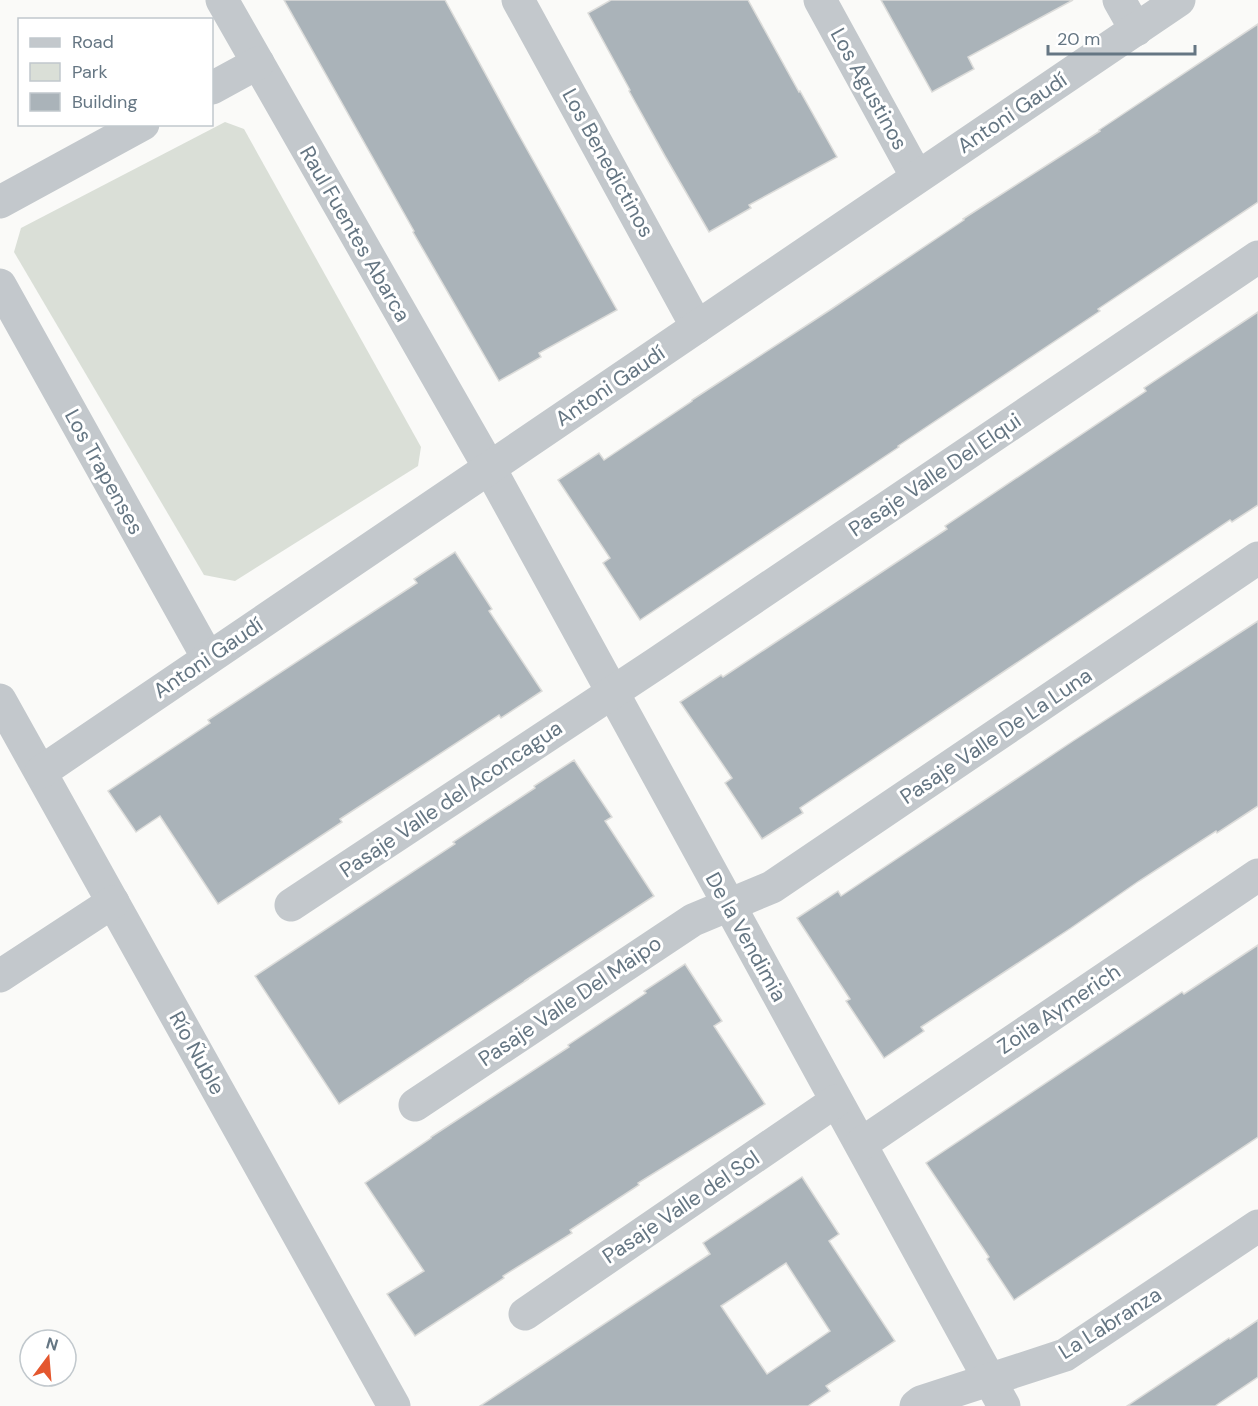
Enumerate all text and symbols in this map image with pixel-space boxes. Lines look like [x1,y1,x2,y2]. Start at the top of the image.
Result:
legend [18,18,213,126]
scale bar [1048,18,1195,56]
street label: Los Agustinos [824,23,914,155]
text: 20 m [1057,27,1100,51]
text: Road [72,30,114,54]
text: Park [72,60,108,84]
street label: Antoni Gaudí [952,66,1072,160]
street label: Los Benedictinos [556,84,660,242]
text: Building [72,90,137,114]
street label: Raul Fuentes Abarca [293,141,417,327]
street label: Antoni Gaudí [550,339,670,433]
street label: Los Trapenses [58,404,150,540]
street label: Pasaje Valle Del Elqui [843,407,1027,543]
street label: Antoni Gaudí [148,611,268,705]
street label: Pasaje Valle De La Luna [895,661,1097,811]
street label: Pasaje Valle del Aconcagua [334,714,568,884]
street label: De la Vendimia [699,867,793,1007]
street label: Pasaje Valle Del Maipo [473,929,667,1073]
street label: Zoila Aymerich [992,958,1126,1060]
street label: Río Ñuble [163,1006,231,1100]
street label: Pasaje Valle del Sol [597,1144,765,1270]
street label: La Labranza [1053,1280,1167,1366]
north arrow [18,1328,78,1388]
text: N [43,1332,61,1356]

